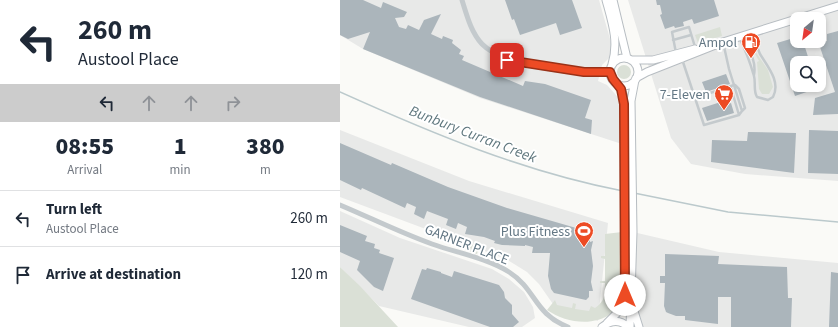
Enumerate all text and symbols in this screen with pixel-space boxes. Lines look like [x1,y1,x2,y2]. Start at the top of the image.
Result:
text: 260 m [78,10,152,50]
north arrow [790,12,826,48]
map controls [790,12,826,92]
icon: left [12,16,64,68]
fuel station icon: Ampol [740,31,762,59]
place label: Ampol [699,33,737,53]
pin [490,43,524,77]
text: Austool Place [78,47,179,72]
icon: arrive [496,49,518,71]
button: search [790,56,826,92]
supermarket icon: 7-Eleven [713,83,735,111]
place label: 7-Eleven [660,85,710,105]
icon: left [96,92,118,114]
icon: ahead [138,92,160,114]
icon: ahead [180,92,202,114]
icon: right [222,92,244,114]
water label: Bunbury Curran Creek [406,101,540,169]
text: 08:55 [55,129,114,164]
text: 1 [174,129,187,164]
text: 380 [246,129,285,164]
text: Arrival [67,161,102,179]
text: min [170,161,191,179]
text: m [260,161,271,179]
text: Turn left [46,199,102,220]
icon: left [12,208,34,230]
text: 260 m [290,208,328,229]
text: Austool Place [46,220,119,238]
street label: GARNER PLACE [422,220,512,270]
sports icon: Plus Fitness [573,220,595,248]
place label: Plus Fitness [501,222,570,242]
icon: arrive [12,264,34,286]
text: Arrive at destination [46,264,181,285]
text: 120 m [290,264,328,285]
position arrow [604,274,646,316]

